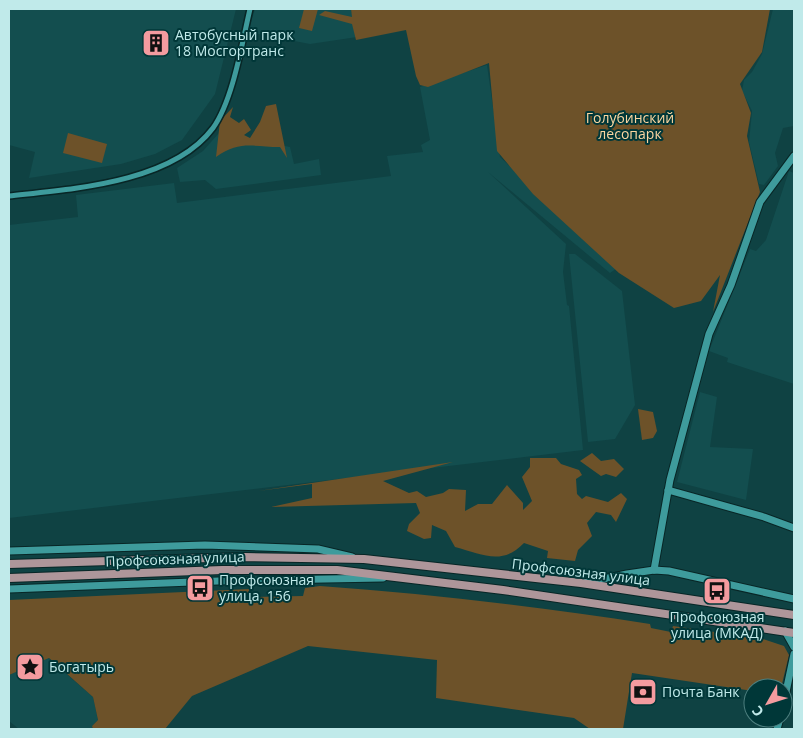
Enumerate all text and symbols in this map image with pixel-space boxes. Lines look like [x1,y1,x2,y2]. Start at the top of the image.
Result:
place label: Автобусный парк 18 Мосгортранс [175,25,294,60]
building icon: Автобусный парк 18 Мосгортранс [141,28,171,58]
park label: Голубинский лесопарк [586,108,674,143]
street label: Профсоюзная улица [105,547,245,570]
street label: Профсоюзная улица [511,554,651,589]
place label: Профсоюзная улица, 156 [219,570,314,605]
bus stop icon: Профсоюзная улица, 156 [185,573,215,603]
bus stop icon: Профсоюзная улица (МКАД) [702,576,732,606]
place label: Профсоюзная улица (МКАД) [669,607,765,642]
place icon: Богатырь [15,652,45,682]
place label: Богатырь [49,657,114,676]
bank icon: Почта Банк [628,677,658,707]
north arrow [743,678,793,728]
place label: Почта Банк [662,682,740,701]
text: С [747,702,768,721]

